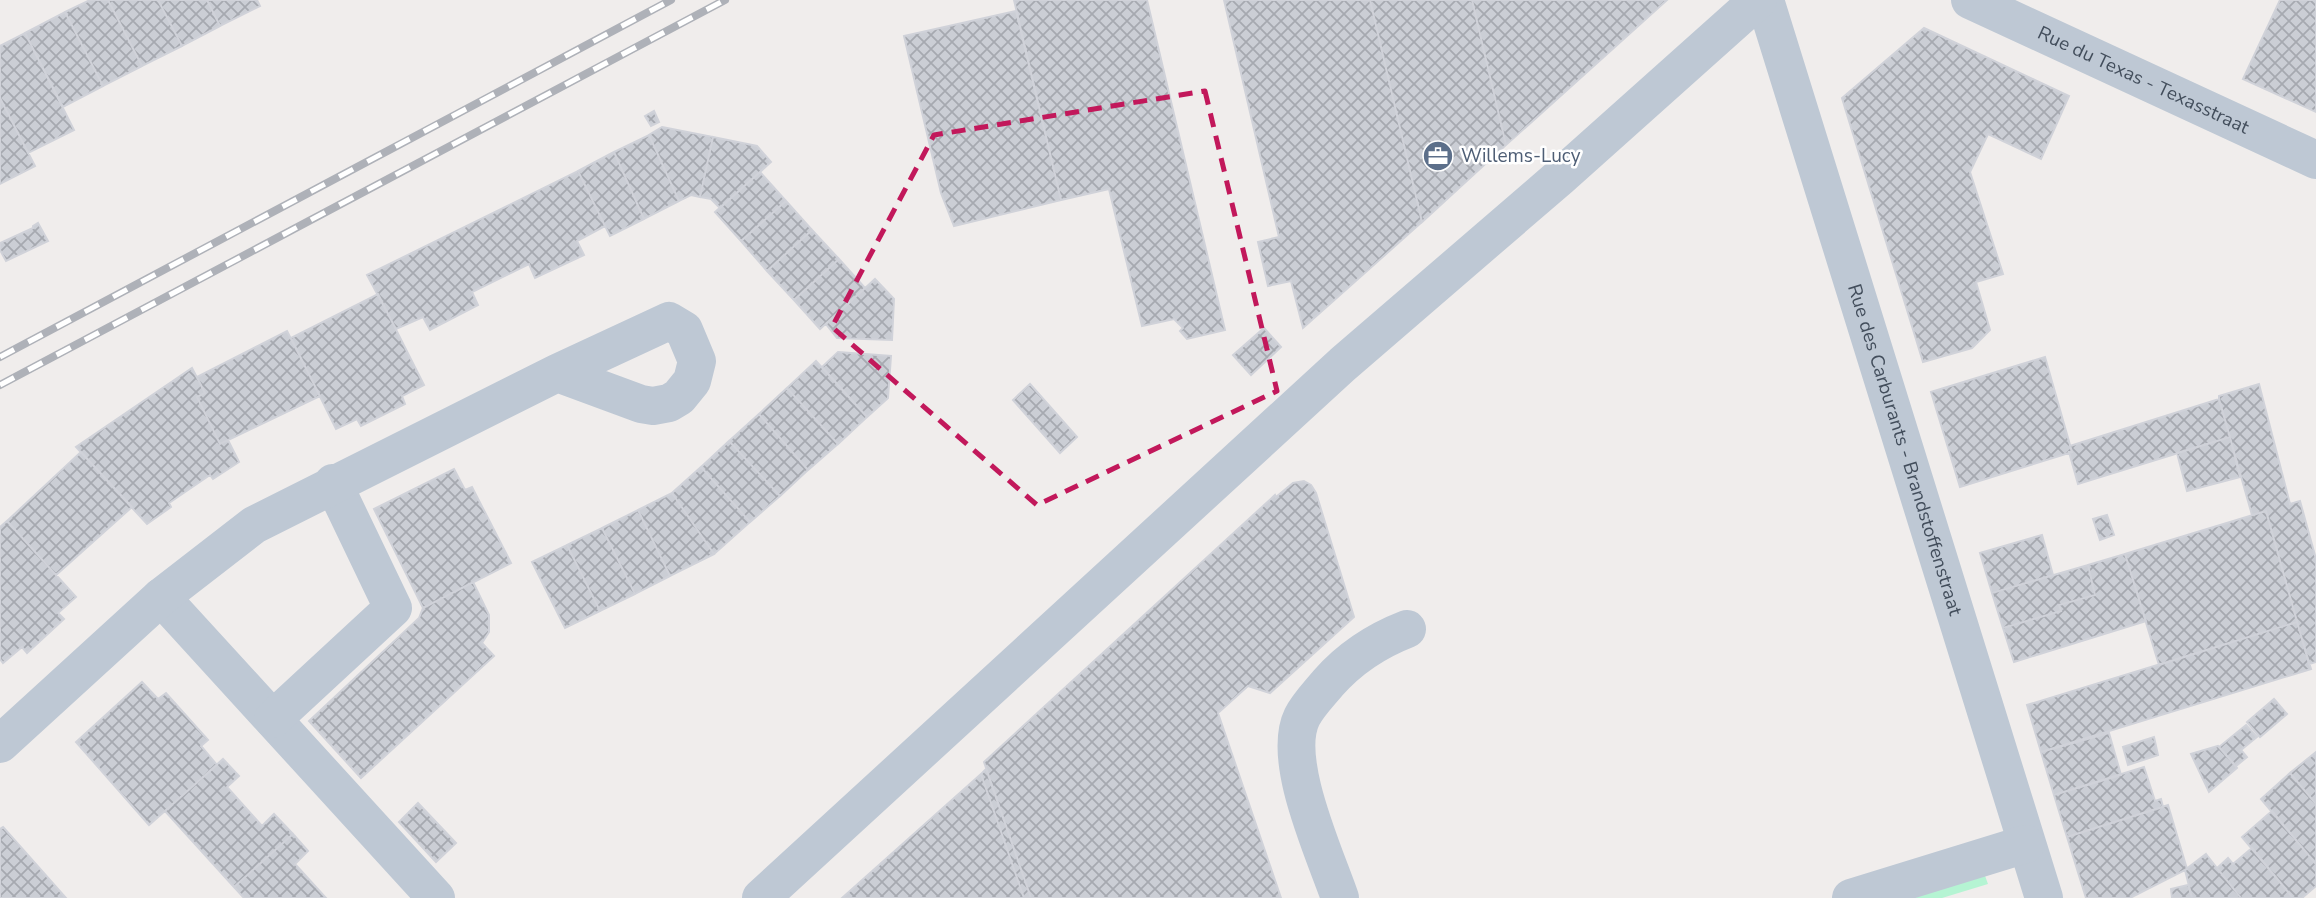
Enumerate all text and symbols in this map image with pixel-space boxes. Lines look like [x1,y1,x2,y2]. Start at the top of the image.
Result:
street label: Rue du Texas - Texasstraat [2033,20,2254,140]
office icon: Willems-Lucy [1421,139,1455,173]
place label: Willems-Lucy [1461,143,1581,169]
street label: Rue des Carburants - Brandstoffenstraat [1841,281,1969,619]

